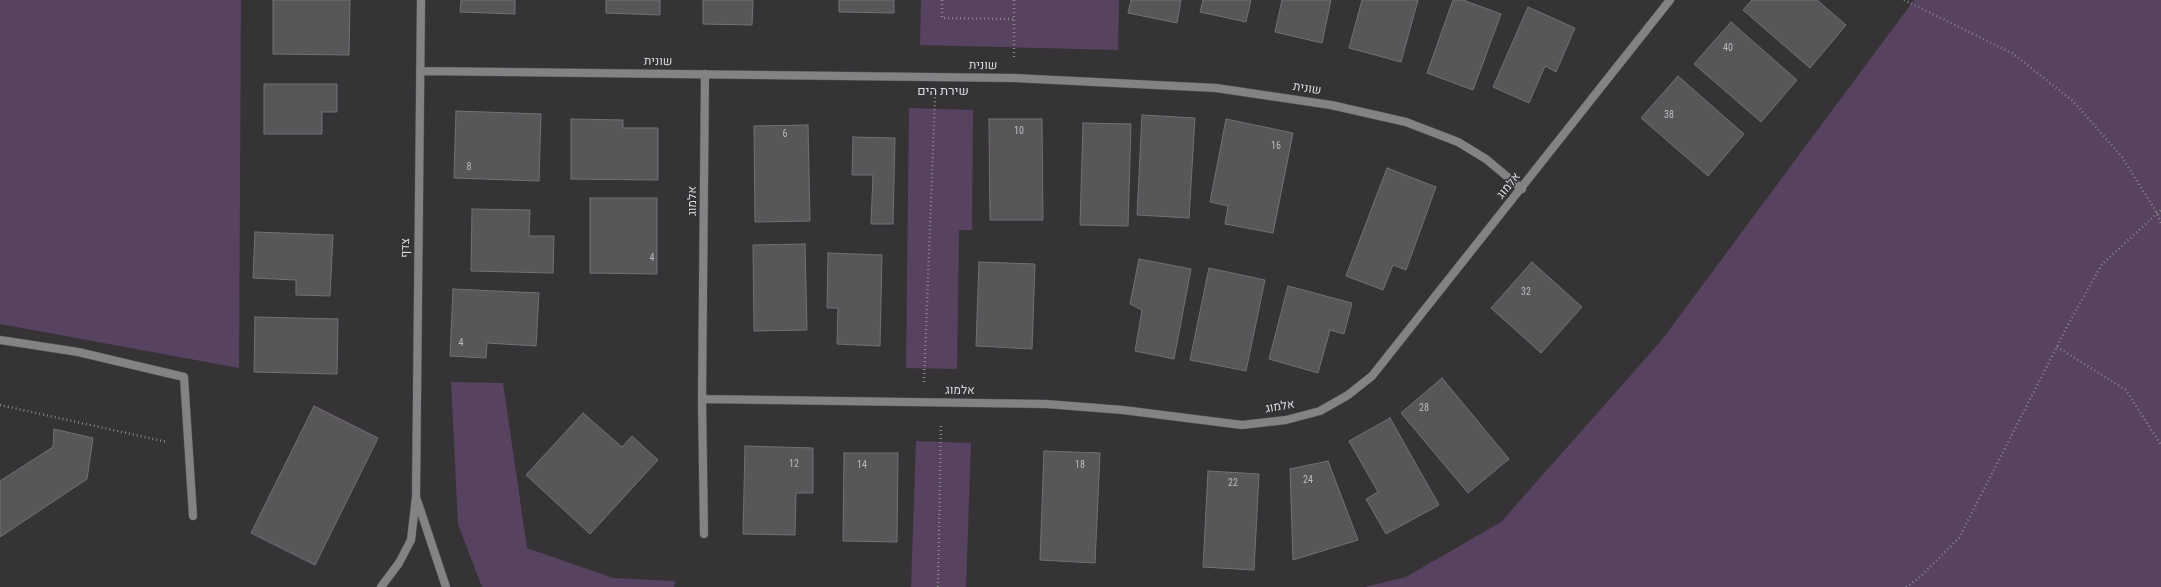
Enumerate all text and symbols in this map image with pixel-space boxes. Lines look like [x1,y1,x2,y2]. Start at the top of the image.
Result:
house number: 40 [1723,42,1733,54]
street label: שונית [644,55,672,69]
street label: שונית [969,59,997,73]
street label: שונית [1292,80,1322,98]
district label: שירת הים [917,84,969,100]
house number: 38 [1664,109,1674,121]
house number: 10 [1014,125,1024,137]
house number: 6 [783,128,787,140]
house number: 16 [1271,140,1281,152]
house number: 8 [467,161,471,173]
street label: אלמוג [1494,170,1524,202]
street label: אלמוג [686,186,700,216]
street label: צדף [399,238,413,258]
house number: 4 [650,252,654,264]
house number: 32 [1521,286,1531,298]
house number: 4 [459,337,463,349]
street label: אלמוג [945,384,975,398]
street label: אלמוג [1264,397,1296,417]
house number: 28 [1419,402,1429,414]
house number: 12 [789,458,799,470]
house number: 14 [857,459,867,471]
house number: 18 [1075,459,1085,471]
house number: 24 [1303,474,1313,486]
house number: 22 [1228,477,1238,489]

